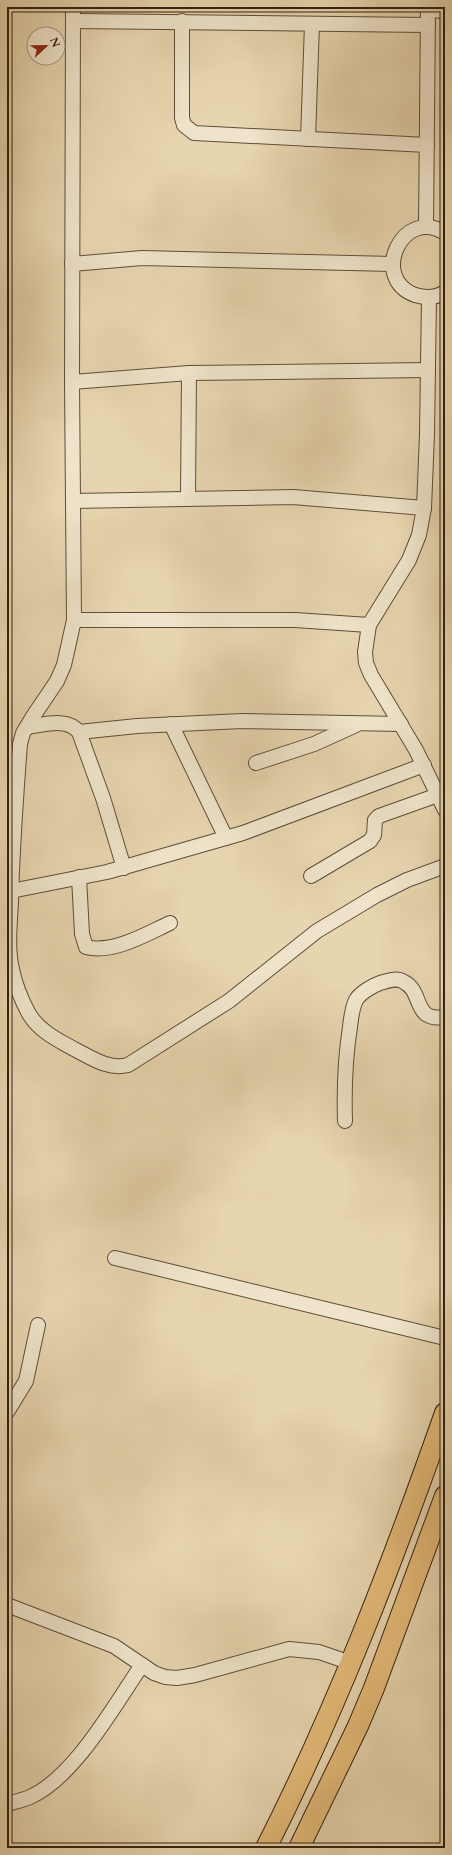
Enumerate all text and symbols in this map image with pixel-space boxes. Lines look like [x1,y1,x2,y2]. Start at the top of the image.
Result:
north arrow [26,26,66,66]
text: N [46,35,64,50]

